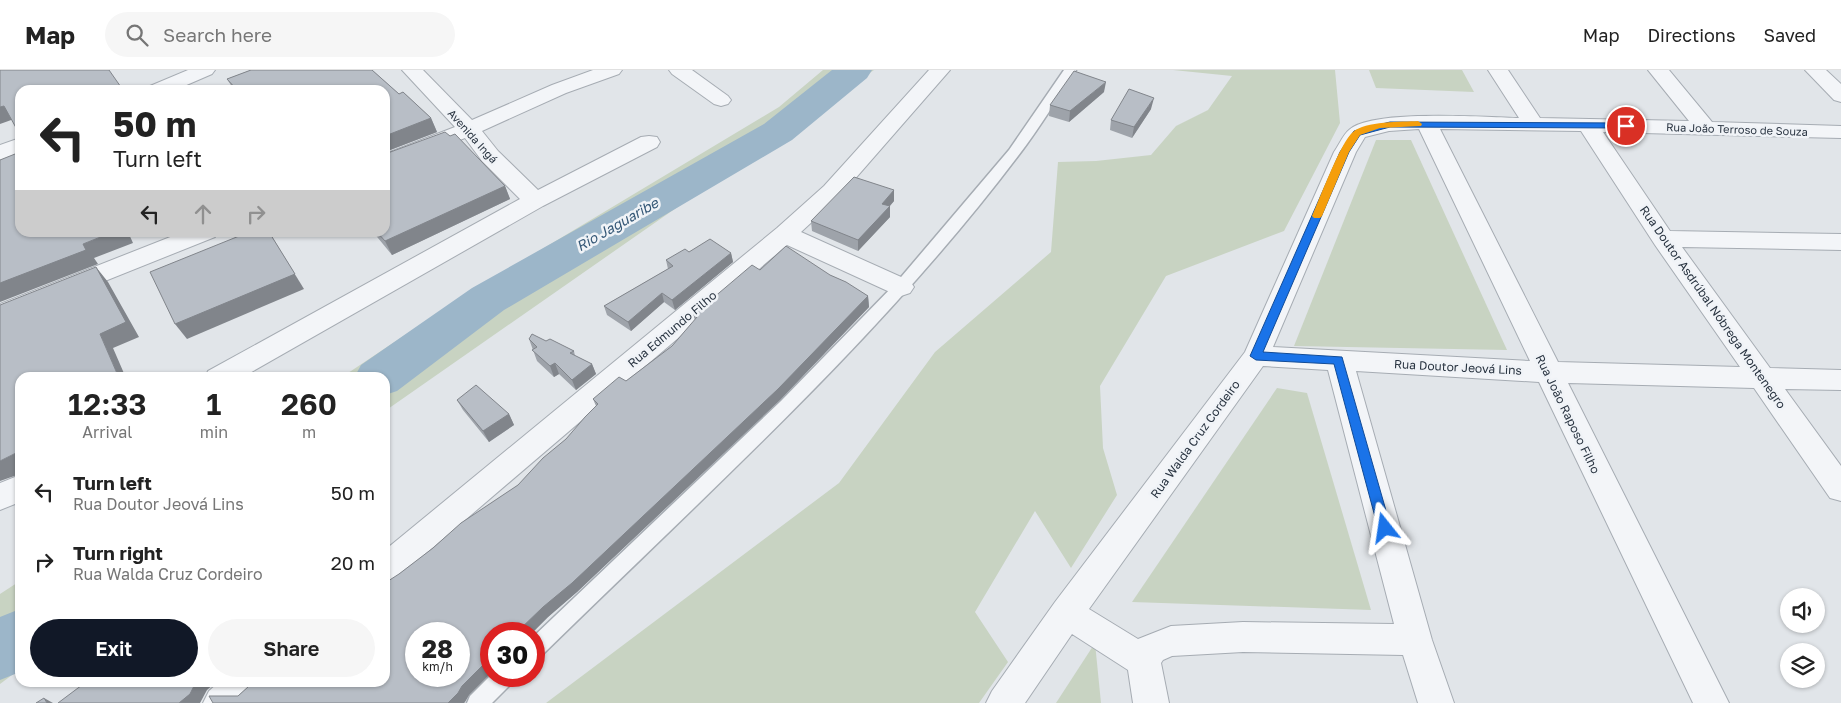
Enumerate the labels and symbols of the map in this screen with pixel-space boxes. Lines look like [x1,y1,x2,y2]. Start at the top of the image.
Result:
pin [1605,105,1647,147]
street label: Avenida Ingá [446,107,500,165]
street label: Rua João Terroso de Souza [1666,120,1808,138]
water label: Rio Jaguaribe [573,193,662,254]
street label: Rua Doutor Asdrúbal Nóbrega Montenegro [1637,203,1789,411]
street label: Rua Edmundo Filho [625,288,719,370]
street label: Rua João Raposo Filho [1533,352,1603,476]
street label: Rua Doutor Jeová Lins [1394,356,1522,378]
street label: Rua Walda Cruz Cordeiro [1147,377,1243,501]
position arrow [1358,501,1410,553]
speed limit sign: 30 [480,622,545,687]

